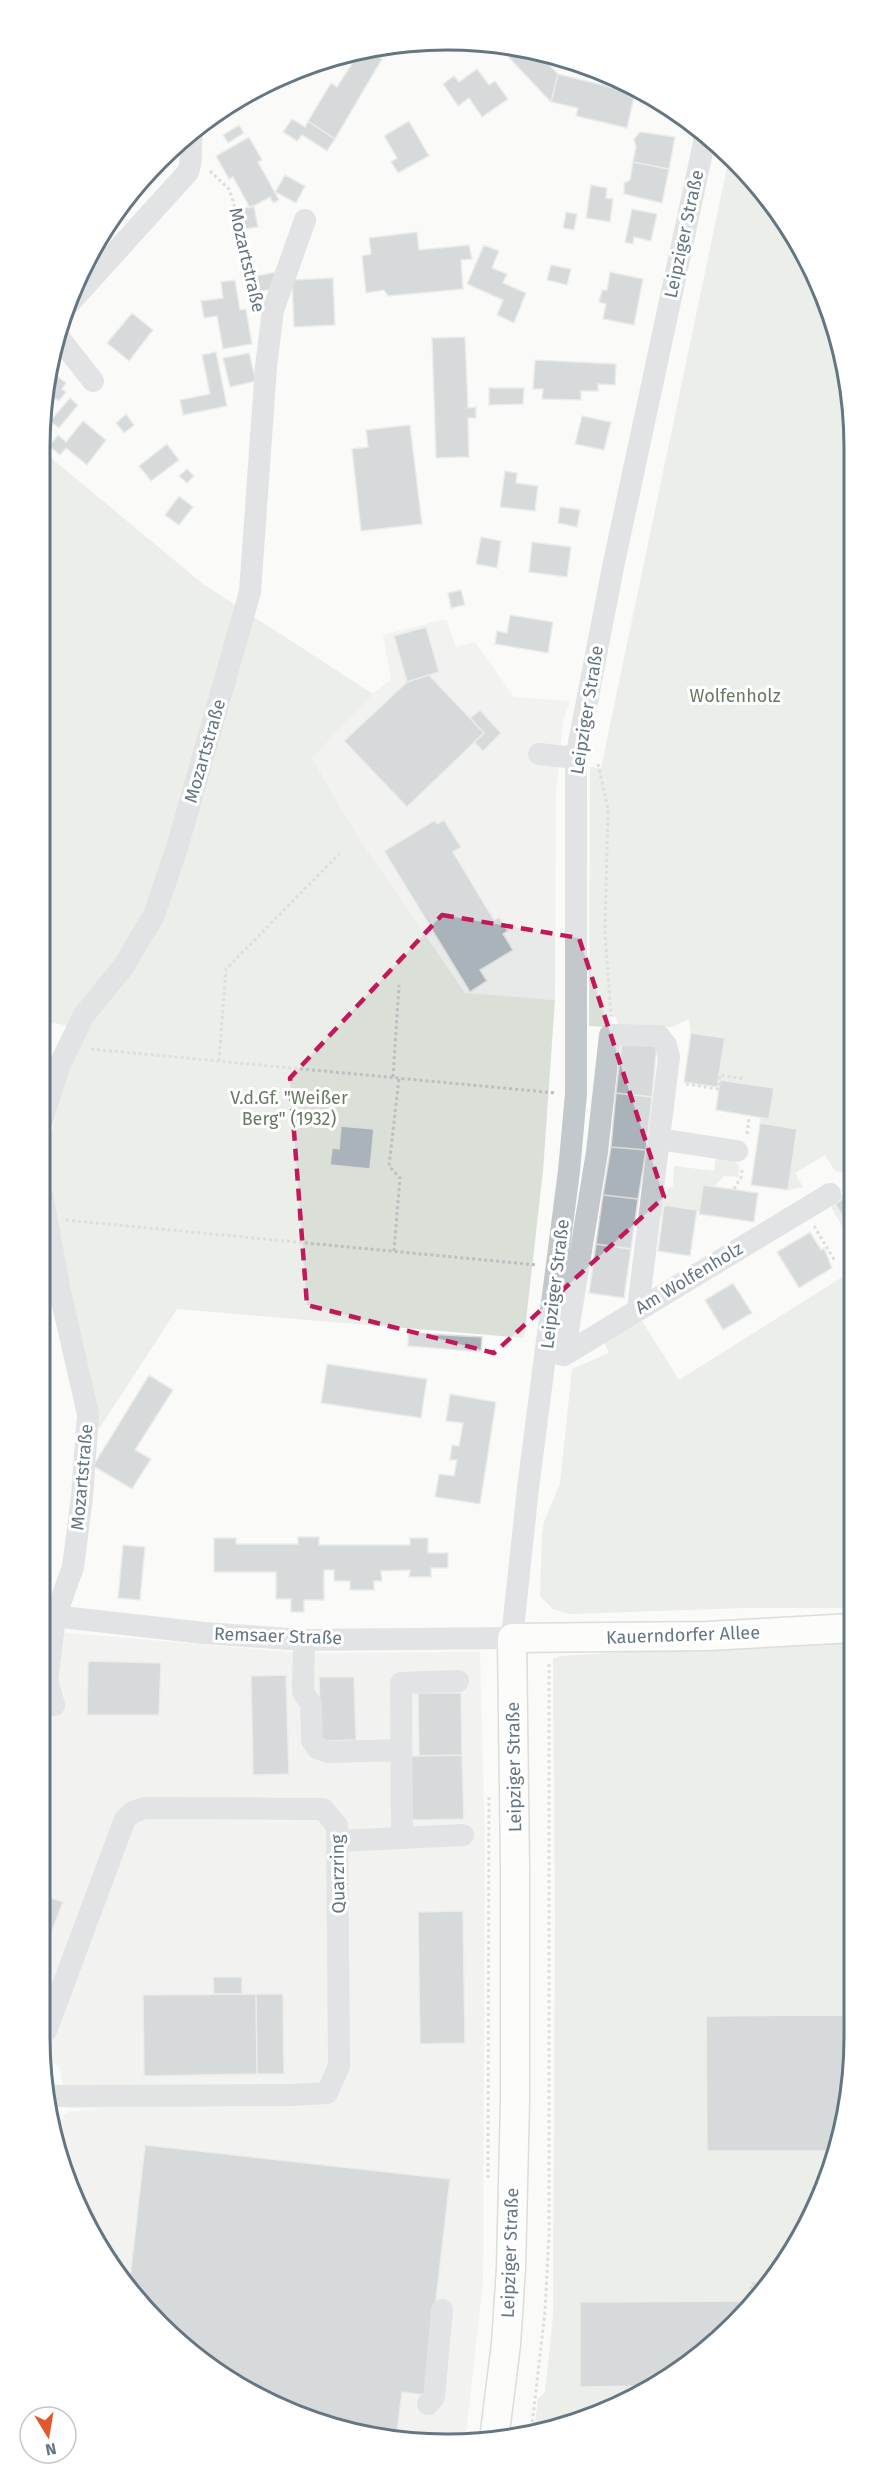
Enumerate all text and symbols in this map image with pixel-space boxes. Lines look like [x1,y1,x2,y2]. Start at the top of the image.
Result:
street label: Leipziger Straße [660,168,708,300]
street label: Mozartstraße [224,206,270,314]
street label: Leipziger Straße [566,644,608,776]
park label: Wolfenholz [689,685,781,707]
street label: Mozartstraße [180,697,230,805]
park label: V.d.Gf. "Weißer Berg" (1932) [230,1087,348,1130]
street label: Leipziger Straße [536,1218,574,1350]
street label: Am Wolfenholz [631,1237,747,1319]
street label: Mozartstraße [66,1423,98,1531]
street label: Kauerndorfer Allee [606,1621,760,1649]
street label: Remsaer Straße [213,1623,343,1649]
street label: Leipziger Straße [502,1702,526,1832]
street label: Quarzring [326,1834,350,1914]
street label: Leipziger Straße [497,2187,523,2319]
north arrow [18,2405,78,2465]
text: N [44,2439,58,2460]

